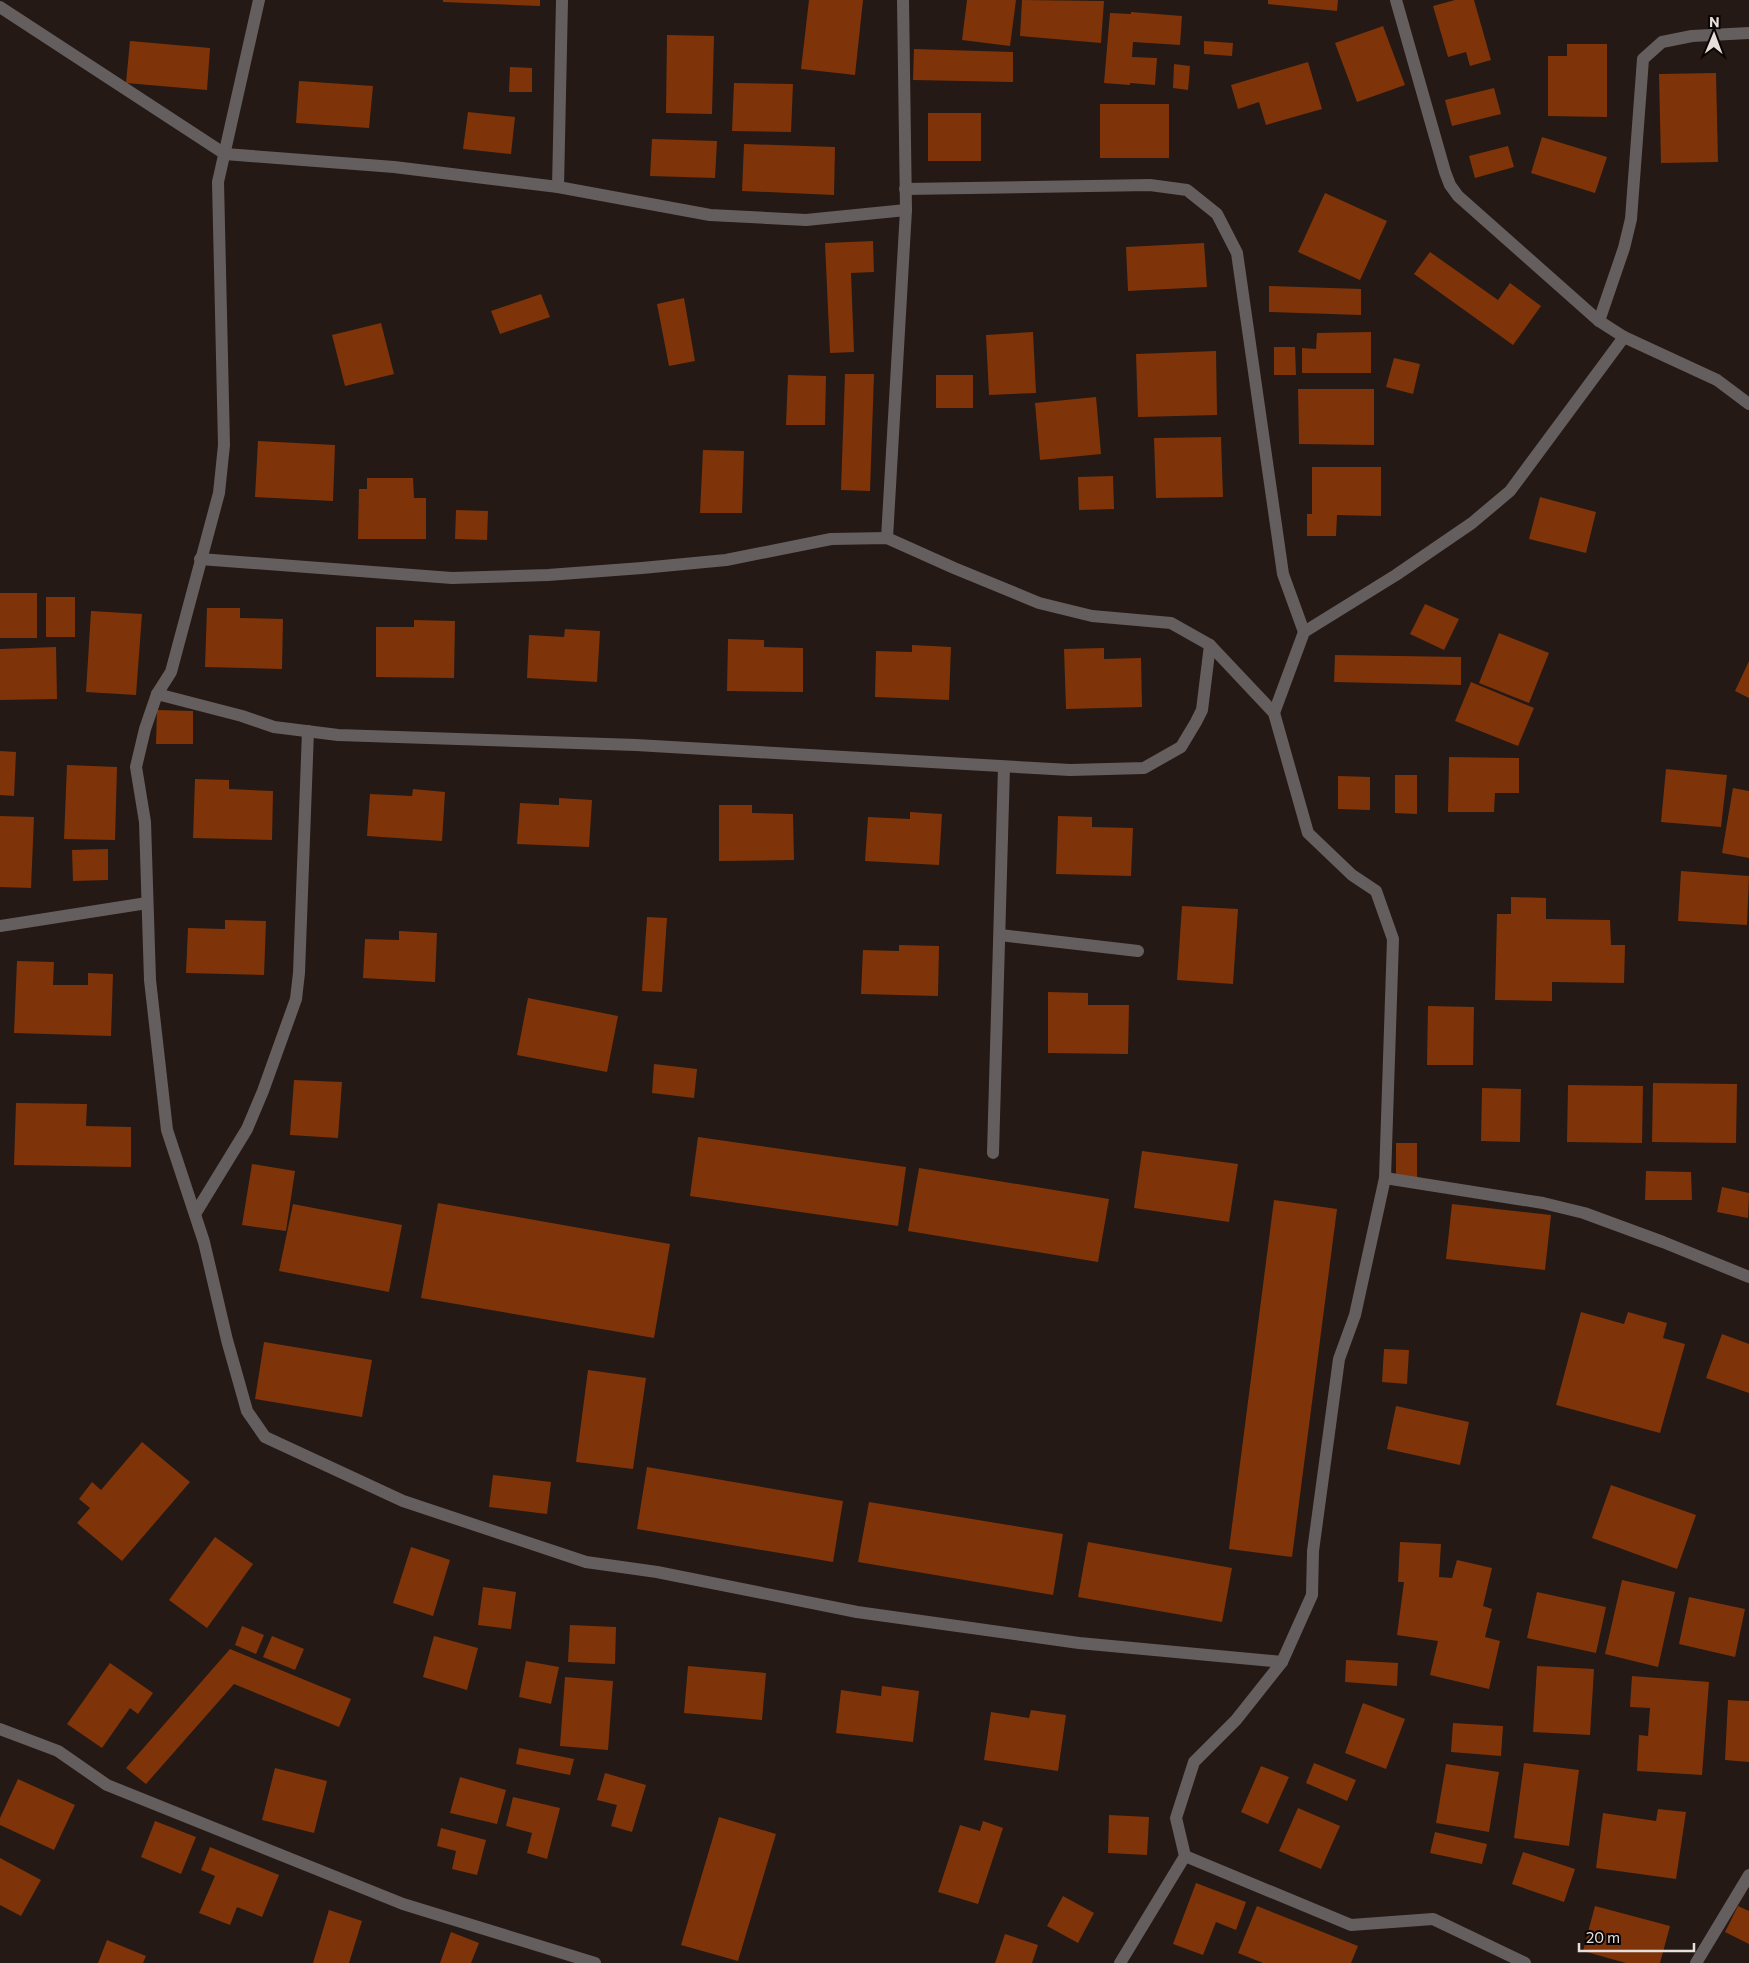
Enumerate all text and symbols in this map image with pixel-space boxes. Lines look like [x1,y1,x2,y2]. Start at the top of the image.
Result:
north arrow [1689,10,1739,60]
text: N [1709,13,1720,30]
scale bar [1579,1920,1694,1952]
text: 20 m [1586,1928,1620,1946]

